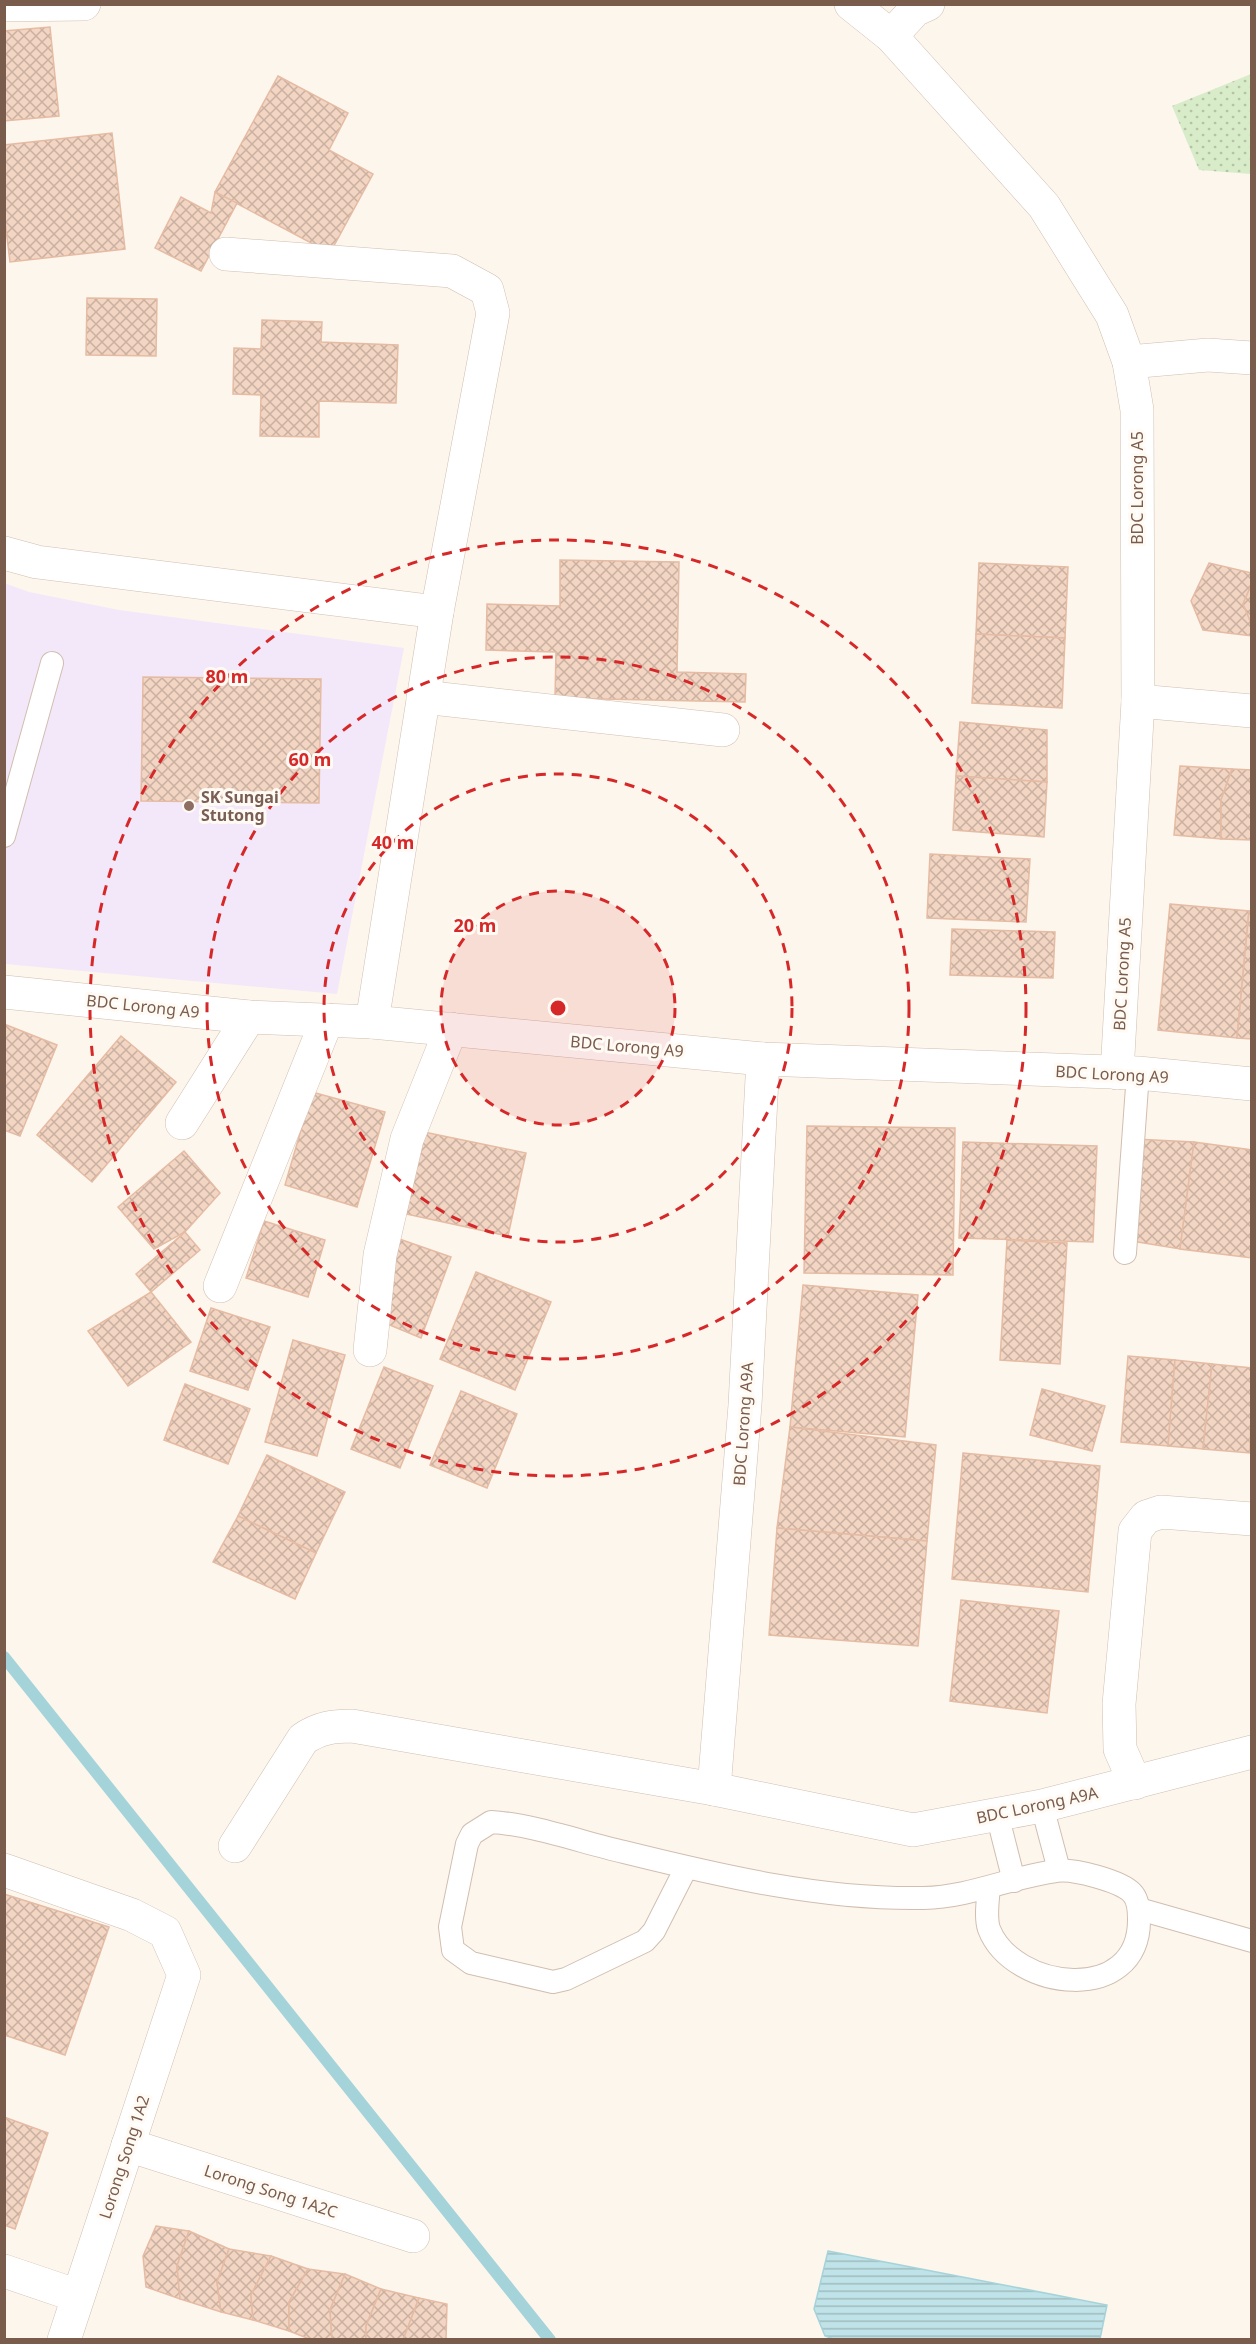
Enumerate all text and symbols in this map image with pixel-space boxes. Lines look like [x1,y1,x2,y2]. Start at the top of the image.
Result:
street label: BDC Lorong A5 [1126,431,1148,545]
text: 80 m [206,664,248,688]
text: 60 m [289,747,331,771]
place label: SK Sungai Stutong [201,786,279,826]
marker: SK Sungai Stutong [182,799,196,813]
text: 40 m [372,830,414,854]
text: 20 m [454,913,496,937]
street label: BDC Lorong A5 [1108,917,1136,1031]
street label: BDC Lorong A9 [85,989,201,1023]
centre of rings [548,998,568,1018]
street label: BDC Lorong A9 [569,1030,685,1062]
street label: BDC Lorong A9 [1055,1060,1169,1088]
street label: BDC Lorong A9A [728,1361,758,1487]
street label: BDC Lorong A9A [974,1781,1101,1829]
street label: Lorong Song 1A2 [94,2092,154,2222]
street label: Lorong Song 1A2C [202,2159,340,2223]

